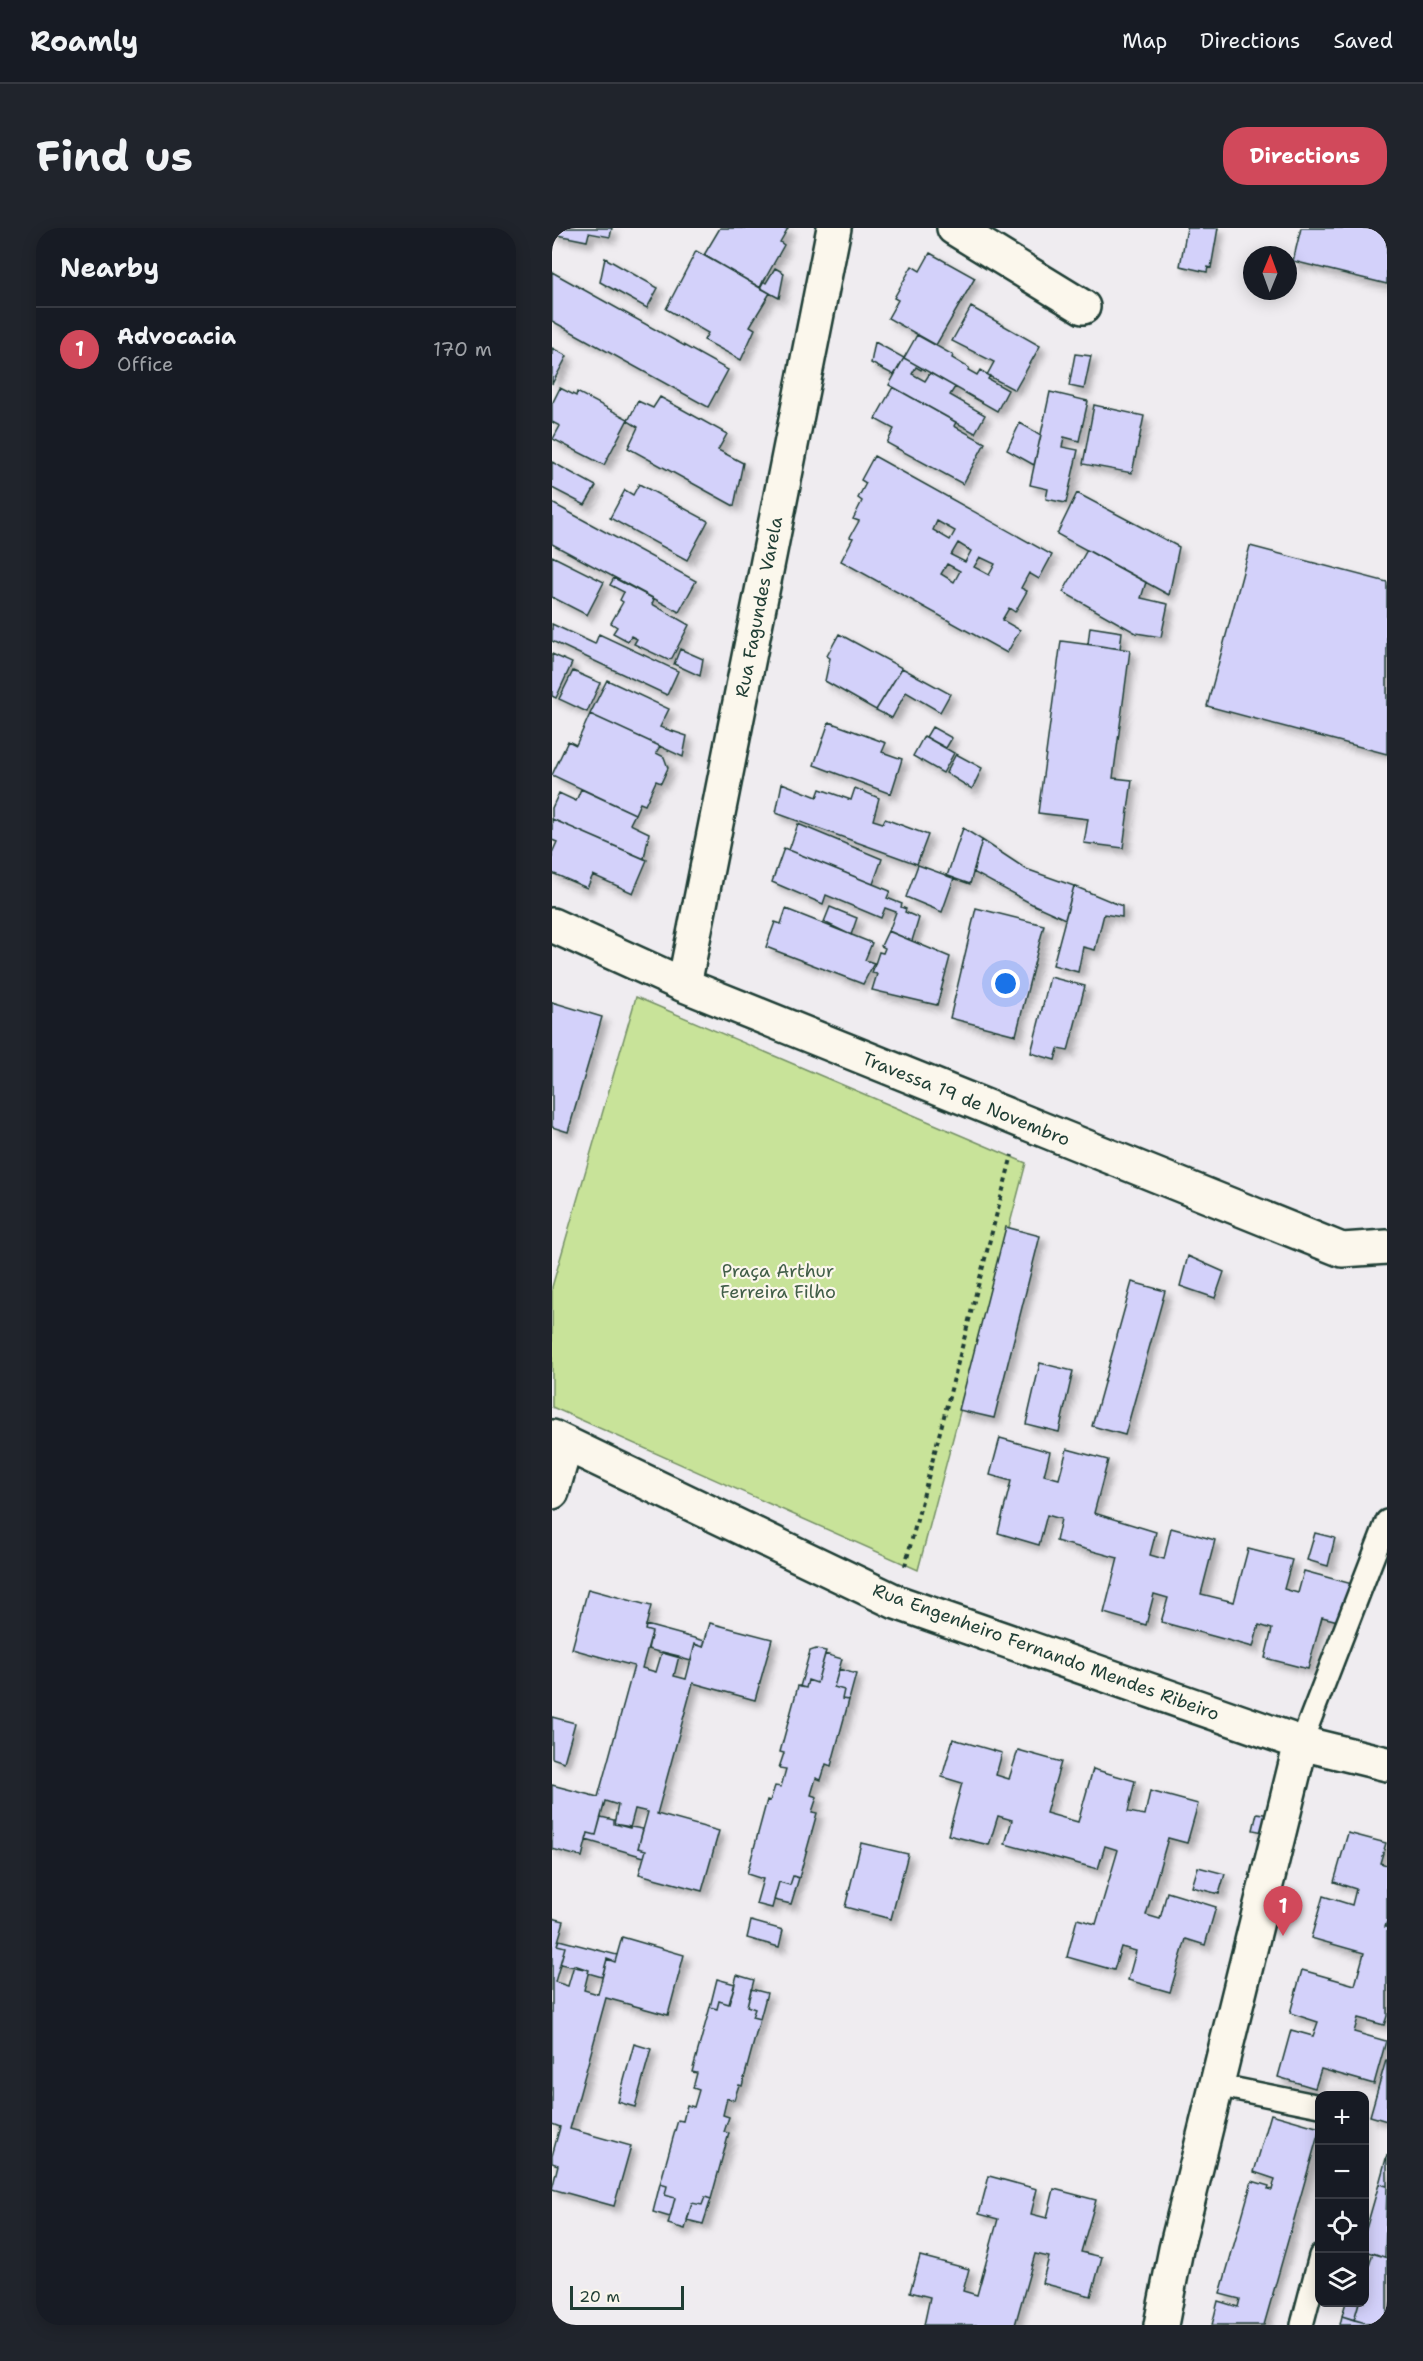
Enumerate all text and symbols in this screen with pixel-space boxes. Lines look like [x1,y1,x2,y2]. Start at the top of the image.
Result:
text: Roamly [30,22,138,60]
text: Map [1122,27,1167,55]
text: Directions [1200,27,1300,55]
text: Saved [1333,27,1393,55]
button: Directions [1223,127,1387,185]
text: Find us [36,128,193,184]
north arrow [1243,246,1297,300]
text: Nearby [60,250,159,285]
text: Advocacia [117,322,236,351]
text: 1 [75,336,84,362]
text: 170 m [433,336,492,362]
text: Office [117,351,173,377]
street label: Rua Fagundes Varela [730,515,788,699]
your location [991,969,1020,998]
street label: Travessa 19 de Novembro [858,1046,1074,1152]
park label: Praça Arthur Ferreira Filho [720,1259,836,1304]
street label: Rua Engenheiro Fernando Mendes Ribeiro [869,1578,1223,1726]
pin: 1 [1264,1886,1302,1936]
map controls [1315,2091,1369,2307]
button: + [1315,2091,1369,2145]
button: − [1315,2145,1369,2199]
button: locate [1315,2199,1369,2253]
button: layers [1315,2253,1369,2307]
scale bar [570,2283,684,2310]
text: 20 m [579,2286,620,2307]

